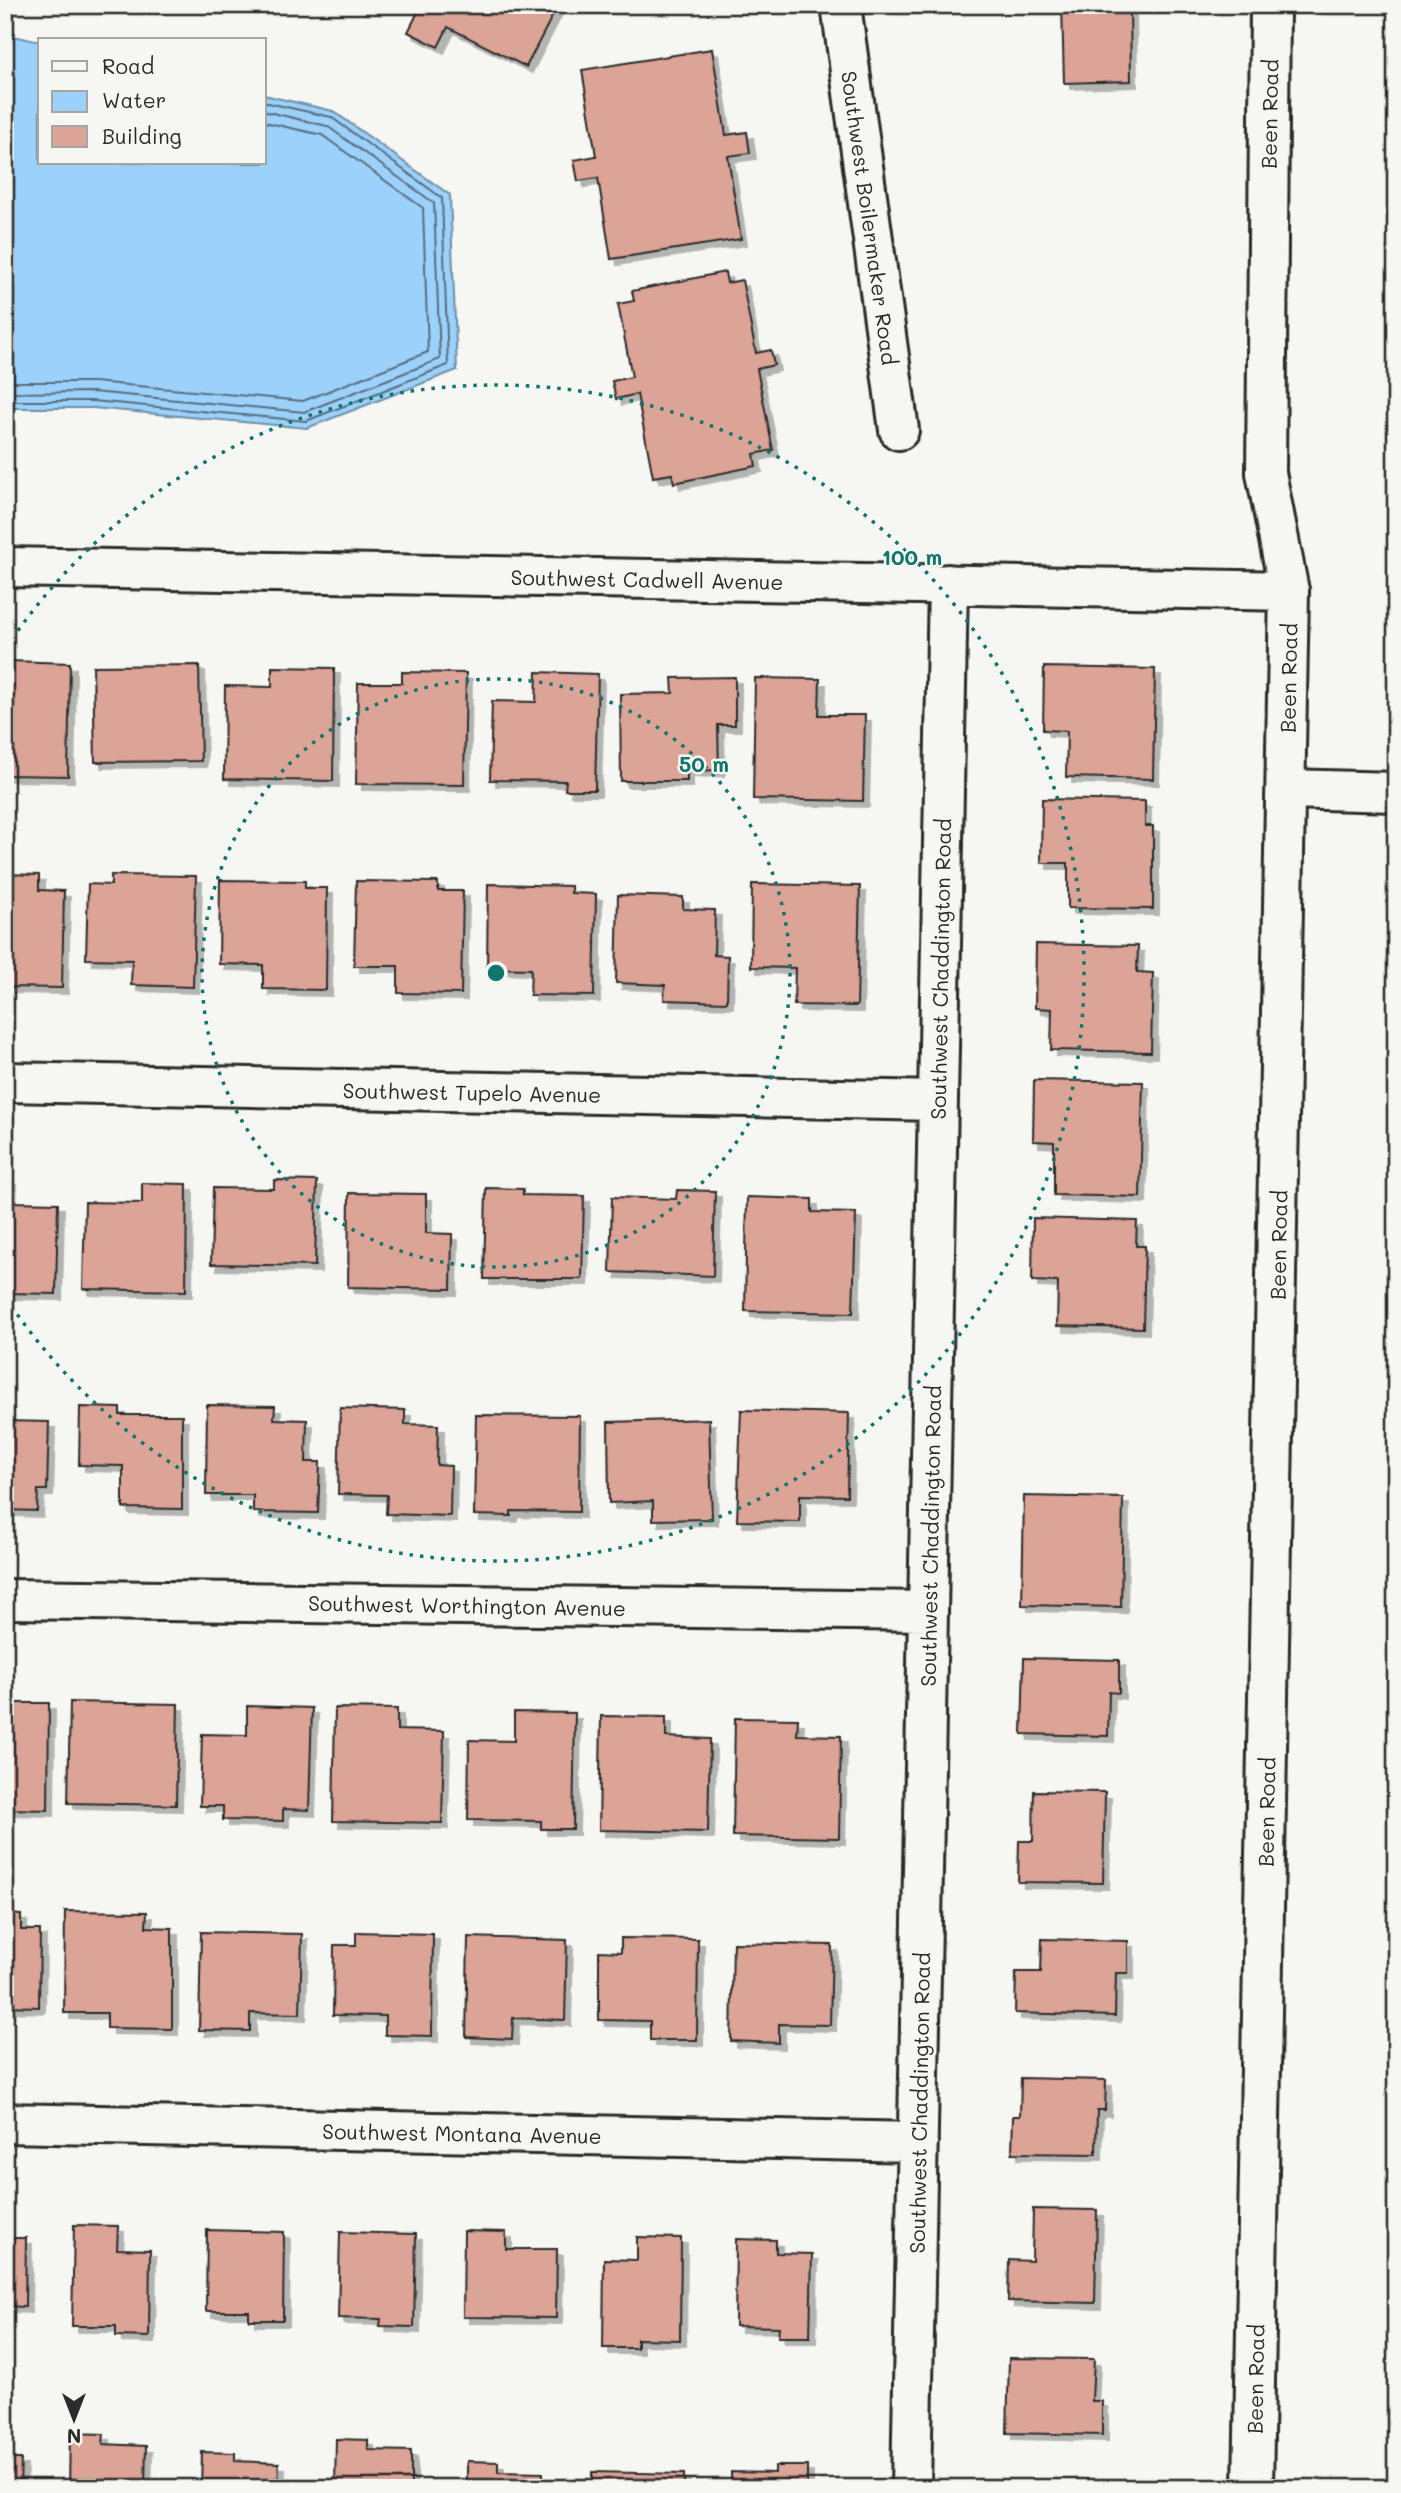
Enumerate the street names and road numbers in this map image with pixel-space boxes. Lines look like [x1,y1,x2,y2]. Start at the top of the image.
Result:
street label: Been Road [1255,59,1283,169]
street label: Southwest Boilermaker Road [836,69,904,367]
street label: Southwest Cadwell Avenue [510,563,784,595]
street label: Been Road [1274,623,1302,733]
street label: Southwest Chaddington Road [924,818,956,1120]
street label: Southwest Tupelo Avenue [343,1076,601,1108]
street label: Been Road [1264,1190,1292,1300]
street label: Southwest Chaddington Road [914,1385,946,1687]
street label: Southwest Worthington Avenue [308,1589,626,1621]
street label: Been Road [1252,1757,1280,1867]
street label: Southwest Chaddington Road [903,1952,935,2254]
street label: Southwest Montana Avenue [322,2117,602,2149]
street label: Been Road [1241,2324,1269,2434]

